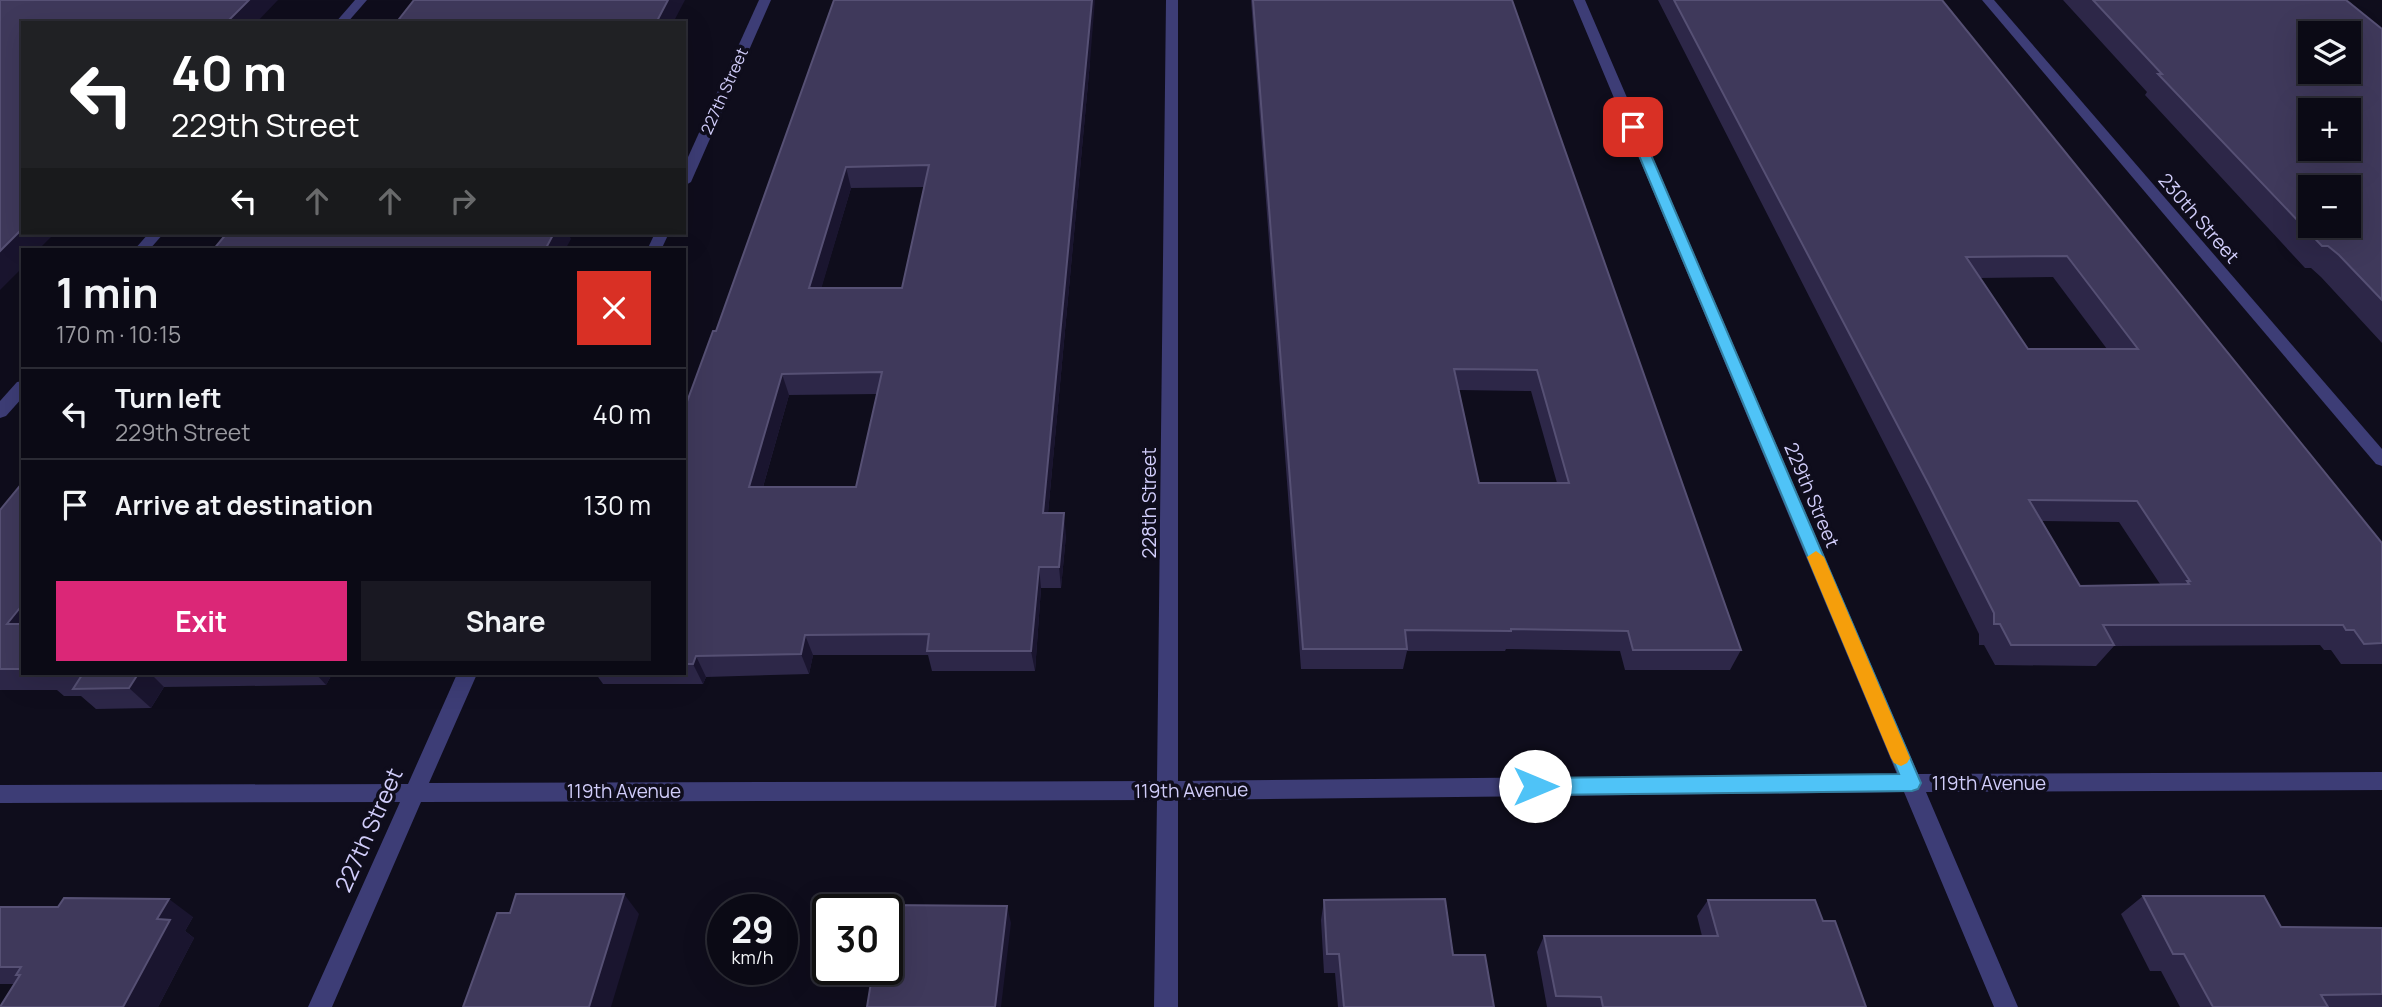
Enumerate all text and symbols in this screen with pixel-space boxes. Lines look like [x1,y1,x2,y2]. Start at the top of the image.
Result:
map controls [2298,21,2361,238]
button: layers [2298,21,2361,84]
text: 40 m [171,39,287,106]
street label: 227th Street [695,44,753,138]
icon: left [56,49,147,140]
pin [1603,97,1663,157]
button: + [2298,98,2361,161]
text: 229th Street [171,103,360,147]
icon: arrive [1614,108,1652,146]
street label: 230th Street [2153,167,2245,269]
button: − [2298,175,2361,238]
icon: left [225,182,263,220]
icon: ahead [298,182,336,220]
icon: ahead [371,182,409,220]
icon: right [444,182,482,220]
text: 1 min [56,263,159,321]
button: close [577,271,651,345]
text: 170 m · 10:15 [56,318,181,350]
text: Turn left [115,380,222,416]
icon: left [56,395,94,433]
text: 40 m [593,396,651,432]
text: 229th Street [115,416,251,448]
street label: 229th Street [1778,438,1846,552]
street label: 228th Street [1136,447,1162,559]
icon: arrive [56,486,94,524]
text: Arrive at destination [115,487,373,523]
text: 130 m [583,487,651,523]
button: Exit [56,581,347,661]
button: Share [361,581,651,661]
position arrow [1498,749,1572,823]
street label: 227th Street [326,762,410,897]
street label: 119th Avenue [1932,770,2046,796]
street label: 119th Avenue [1134,776,1248,804]
street label: 119th Avenue [567,778,681,804]
speed limit sign: 30 [812,894,903,985]
text: 29 [731,906,774,954]
text: km/h [732,945,773,969]

